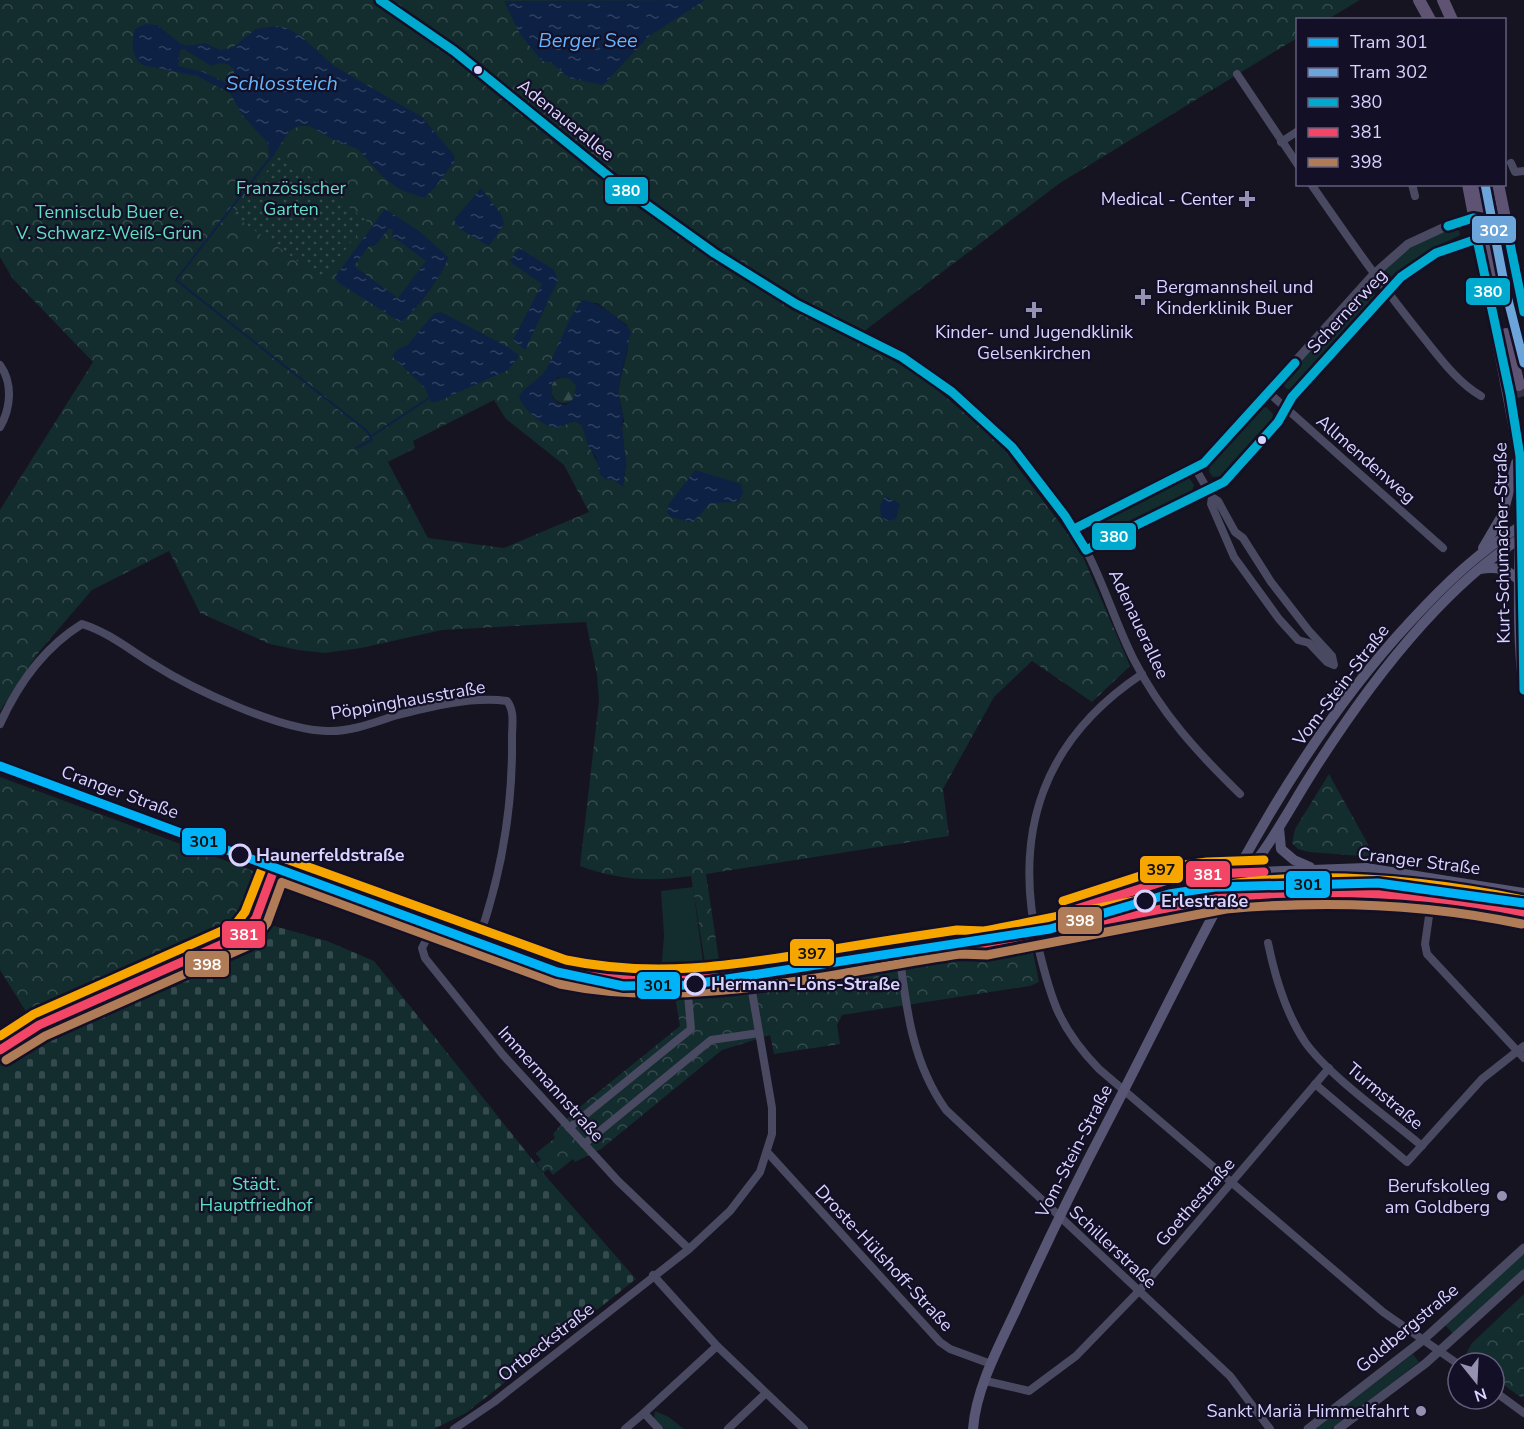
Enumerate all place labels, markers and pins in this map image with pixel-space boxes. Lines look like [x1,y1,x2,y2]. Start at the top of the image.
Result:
unlabelled marker [472,64,484,76]
place label: Medical - Center [1101,187,1235,211]
marker: Medical - Center [1238,190,1256,208]
place label: Bergmannsheil und Kinderklinik Buer [1156,275,1313,320]
marker: Bergmannsheil und Kinderklinik Buer [1134,288,1152,306]
marker: Kinder- und Jugendklinik Gelsenkirchen [1025,301,1043,319]
place label: Kinder- und Jugendklinik Gelsenkirchen [935,320,1134,365]
unlabelled marker [1256,434,1268,446]
place label: Haunerfeldstraße [256,843,405,867]
marker: Haunerfeldstraße [229,844,251,866]
place label: Erlestraße [1161,889,1248,913]
marker: Erlestraße [1134,890,1156,912]
place label: Hermann-Löns-Straße [711,972,900,996]
marker: Hermann-Löns-Straße [684,973,706,995]
place label: Berufskolleg am Goldberg [1385,1174,1490,1219]
marker: Berufskolleg am Goldberg [1495,1189,1509,1203]
place label: Sankt Mariä Himmelfahrt [1206,1399,1410,1423]
marker: Sankt Mariä Himmelfahrt [1414,1404,1428,1418]

